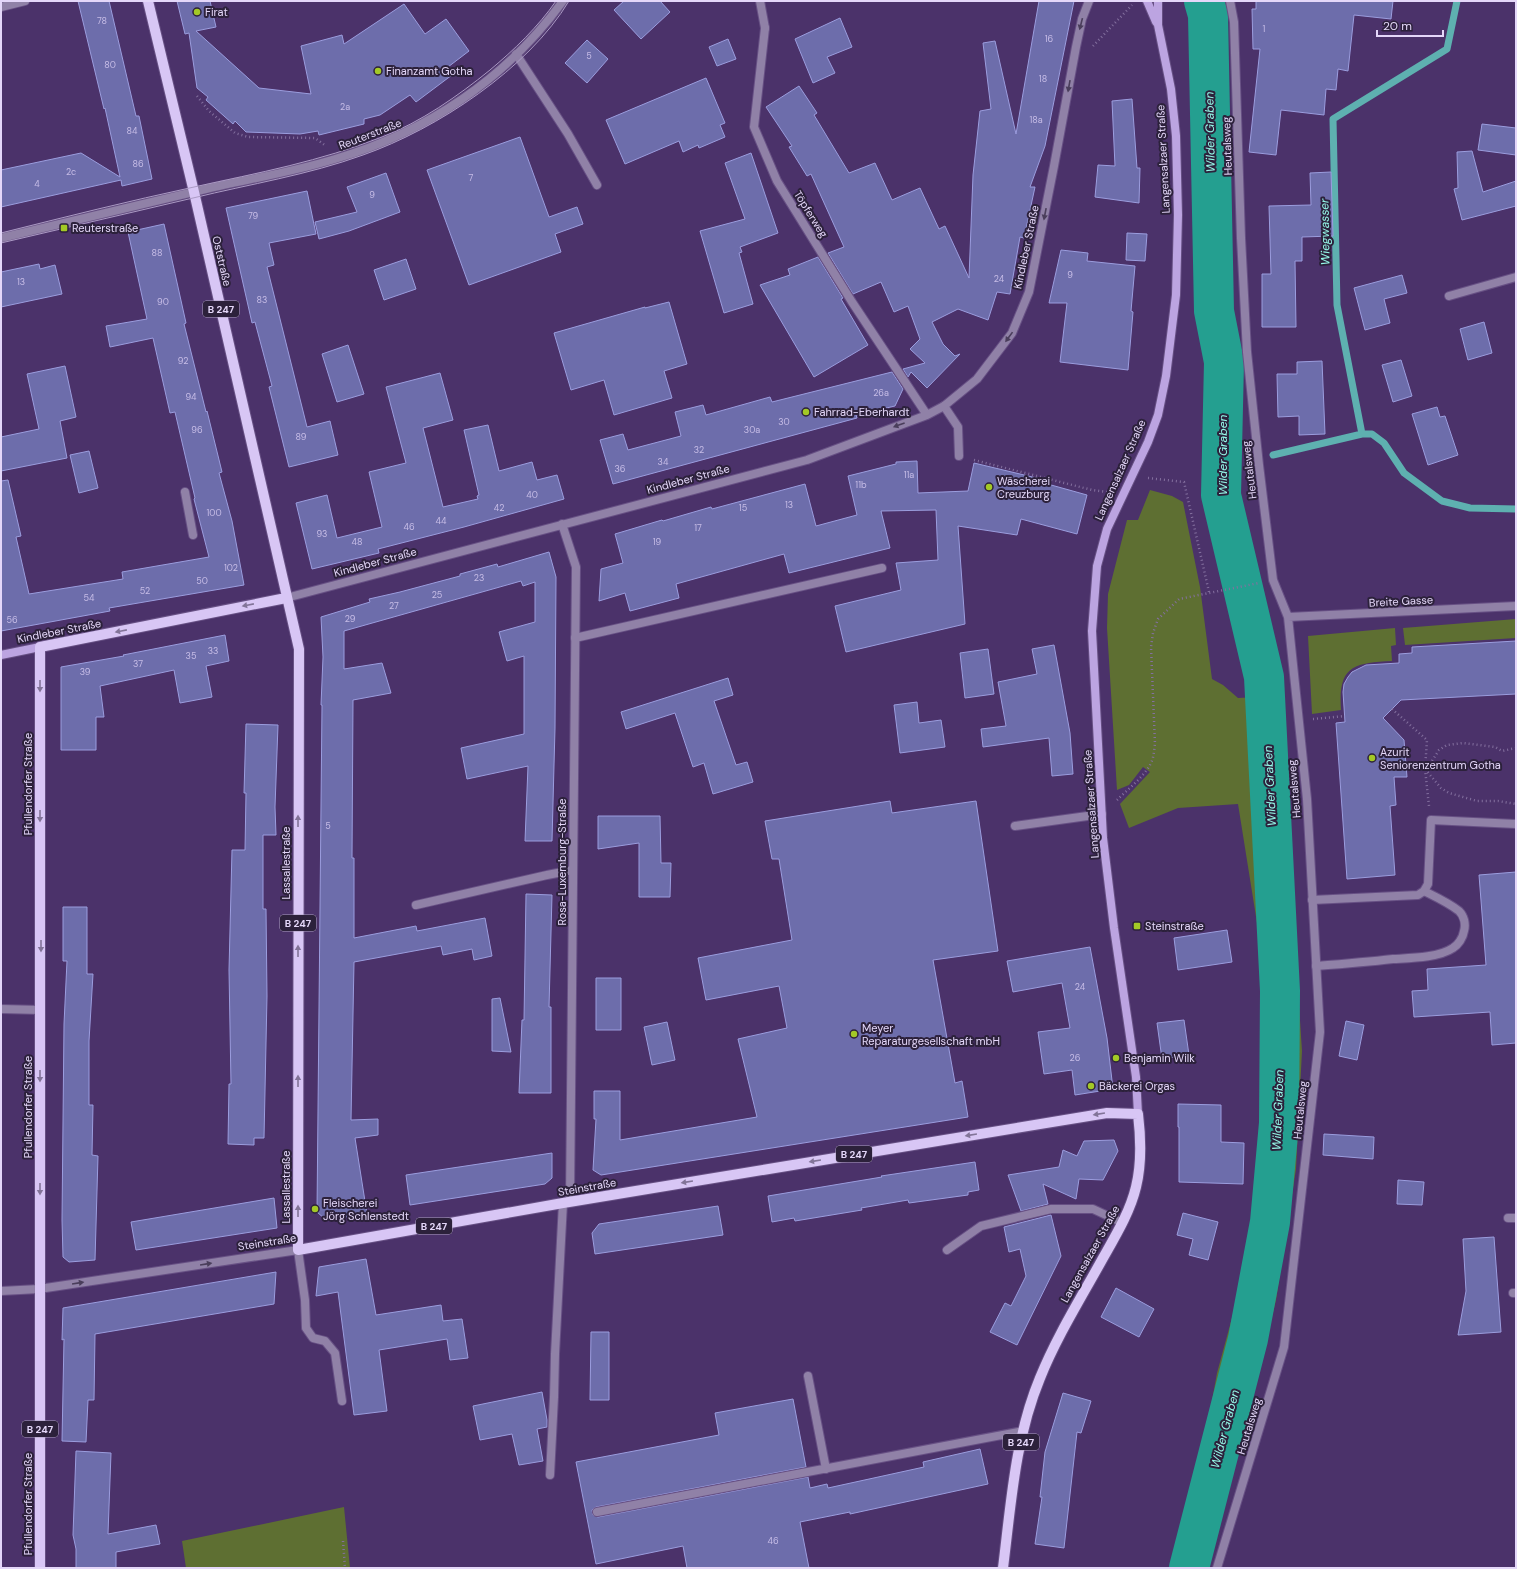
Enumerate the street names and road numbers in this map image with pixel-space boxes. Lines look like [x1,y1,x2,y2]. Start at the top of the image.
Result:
street label: Langensalzaer Straße [1153,104,1173,214]
street label: Reuterstraße [337,116,403,152]
street label: Heutalsweg [1219,116,1235,176]
street label: Töpferweg [791,188,831,240]
street label: Kindleber Straße [1010,204,1042,290]
street label: Oststraße [209,235,235,287]
road number: B 247 [203,301,239,317]
street label: Langensalzaer Straße [1091,417,1149,523]
street label: Heutalsweg [1238,440,1260,500]
street label: Kindleber Straße [645,461,731,497]
street label: Kindleber Straße [332,544,418,580]
street label: Breite Gasse [1369,592,1433,610]
street label: Kindleber Straße [16,616,102,646]
street label: Pfullendorfer Straße [21,733,35,835]
street label: Langensalzaer Straße [1080,749,1102,859]
street label: Heutalsweg [1284,759,1304,819]
street label: Rosa-Luxemburg-Straße [555,799,569,925]
street label: Lassallestraße [279,827,293,899]
road number: B 247 [280,915,316,931]
street label: Pfullendorfer Straße [21,1056,35,1158]
street label: Heutalsweg [1290,1080,1310,1140]
road number: B 247 [836,1146,872,1162]
street label: Lassallestraße [279,1151,293,1223]
street label: Steinstraße [557,1175,617,1199]
street label: Langensalzaer Straße [1057,1203,1123,1305]
road number: B 247 [416,1218,452,1234]
street label: Steinstraße [237,1230,297,1254]
street label: Heutalsweg [1234,1396,1264,1456]
road number: B 247 [22,1421,58,1437]
road number: B 247 [1003,1434,1039,1450]
street label: Pfullendorfer Straße [21,1453,35,1555]

